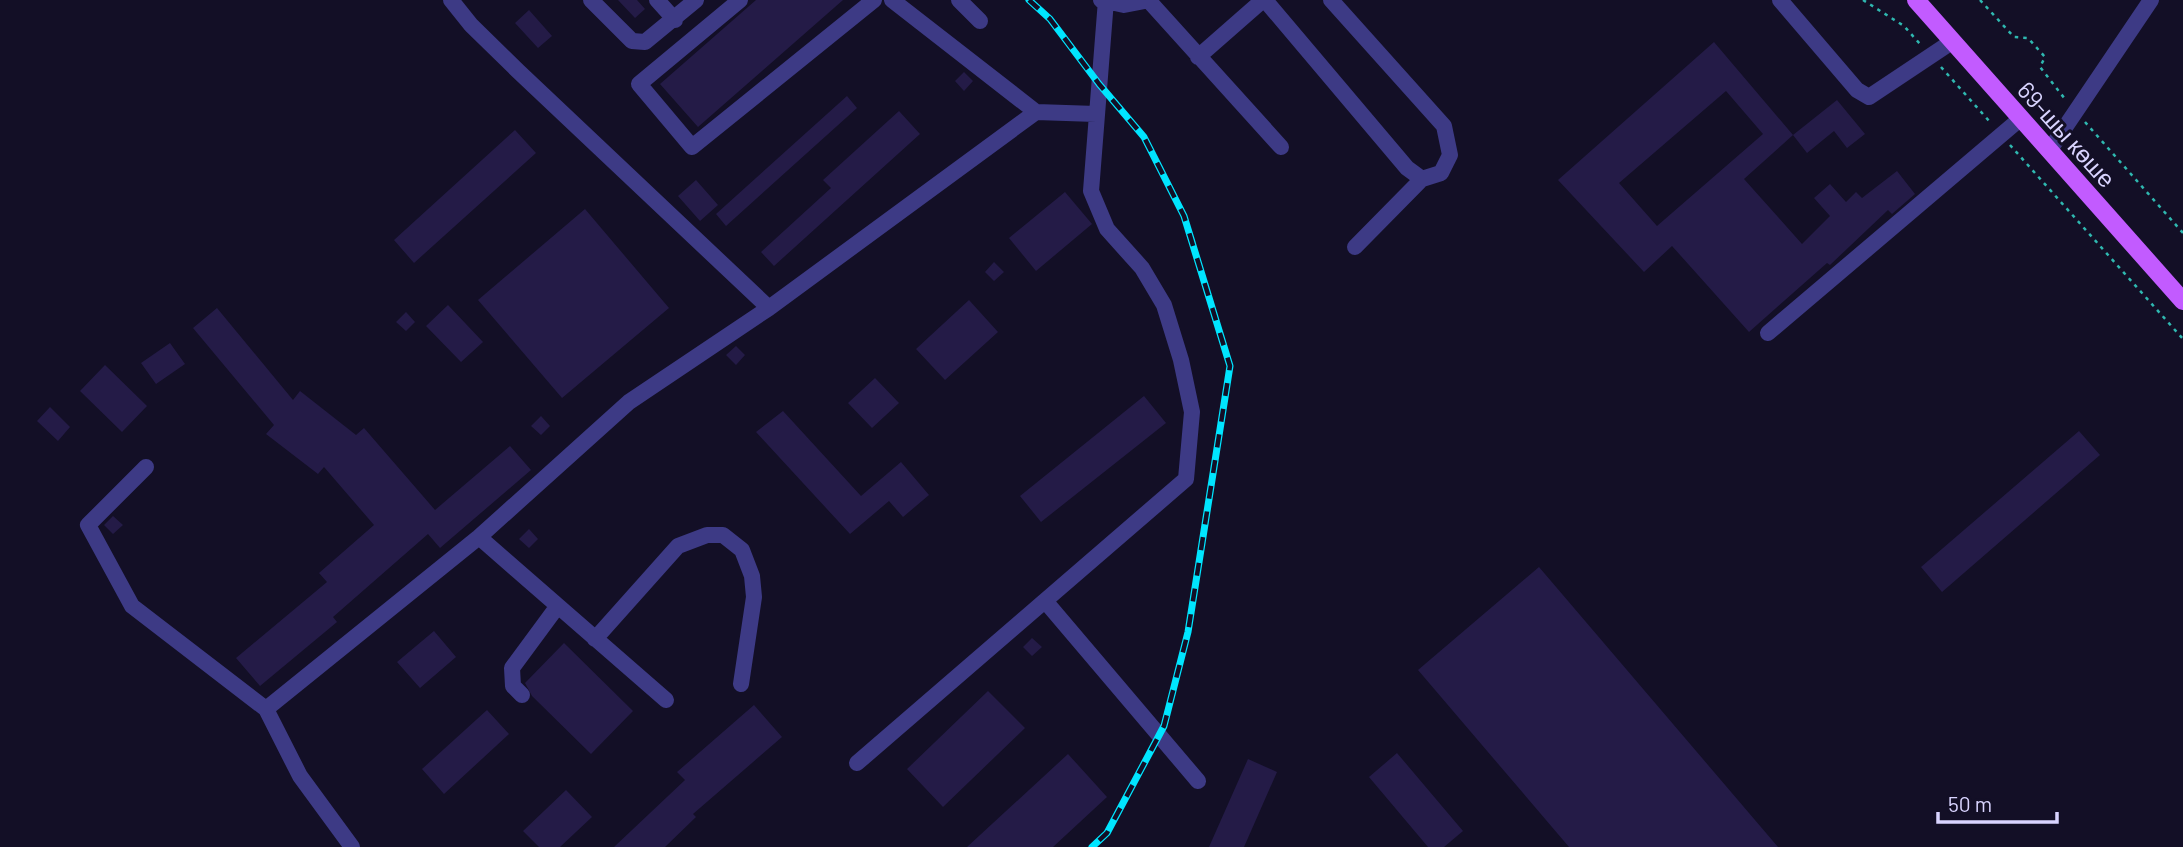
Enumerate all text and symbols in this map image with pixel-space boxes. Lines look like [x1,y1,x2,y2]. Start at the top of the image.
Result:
street label: 69-шы көше [2012,75,2122,193]
scale bar [1938,780,2057,824]
text: 50 m [1948,791,1992,816]

